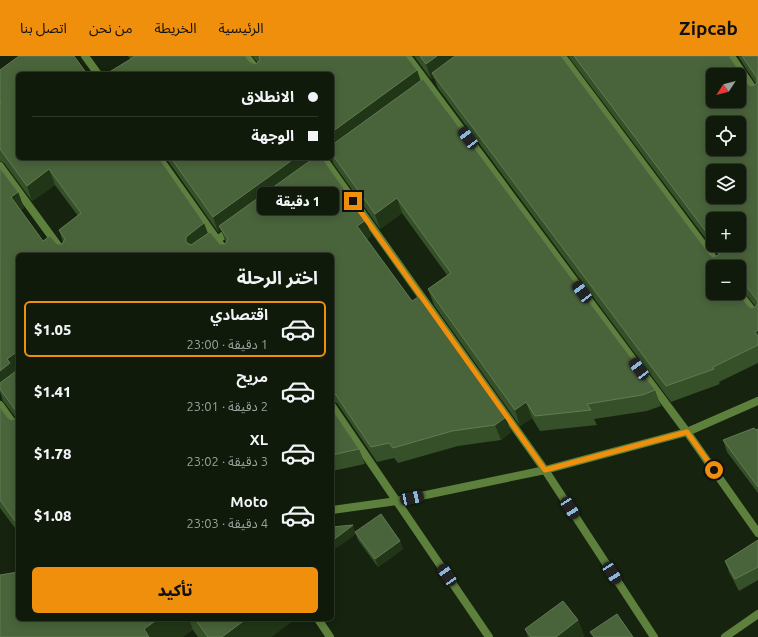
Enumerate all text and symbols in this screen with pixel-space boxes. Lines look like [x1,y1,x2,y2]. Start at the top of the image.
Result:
text: Zipcab [679,17,738,39]
text: اتصل بنا [20,20,67,36]
text: من نحن [89,20,133,36]
text: الخريطة [155,20,197,36]
text: الرئيسية [219,20,264,36]
north arrow [706,68,746,108]
map controls [706,68,746,300]
text: الانطلاق [242,88,294,105]
button: locate [706,116,746,156]
car [456,125,480,151]
text: الوجهة [251,127,294,144]
button: layers [706,164,746,204]
callout: 1 دقيقة [257,187,339,215]
route end [344,192,362,210]
text: 1 دقيقة [276,194,320,208]
button: + [706,212,746,252]
button: − [706,260,746,300]
text: اختر الرحلة [237,267,318,287]
car [570,279,594,305]
text: اقتصادي [210,306,268,323]
icon: car [280,311,316,347]
text: $1.05 [34,321,72,338]
text: 1 دقيقة · 23:00 [186,337,268,351]
car [627,356,651,382]
text: مريح [236,368,268,385]
icon: car [280,373,316,409]
text: $1.41 [34,383,72,400]
text: 2 دقيقة · 23:01 [186,399,268,413]
text: XL [250,431,268,448]
icon: car [280,435,316,471]
text: $1.78 [34,445,72,462]
text: 3 دقيقة · 23:02 [186,454,268,468]
route start [705,461,723,479]
car [399,490,425,506]
text: Moto [230,493,268,510]
car [558,495,582,521]
icon: car [280,497,316,533]
text: $1.08 [34,507,72,524]
text: 4 دقيقة · 23:03 [186,516,268,530]
car [600,560,624,586]
car [435,562,459,588]
button: تأكيد [32,567,318,613]

